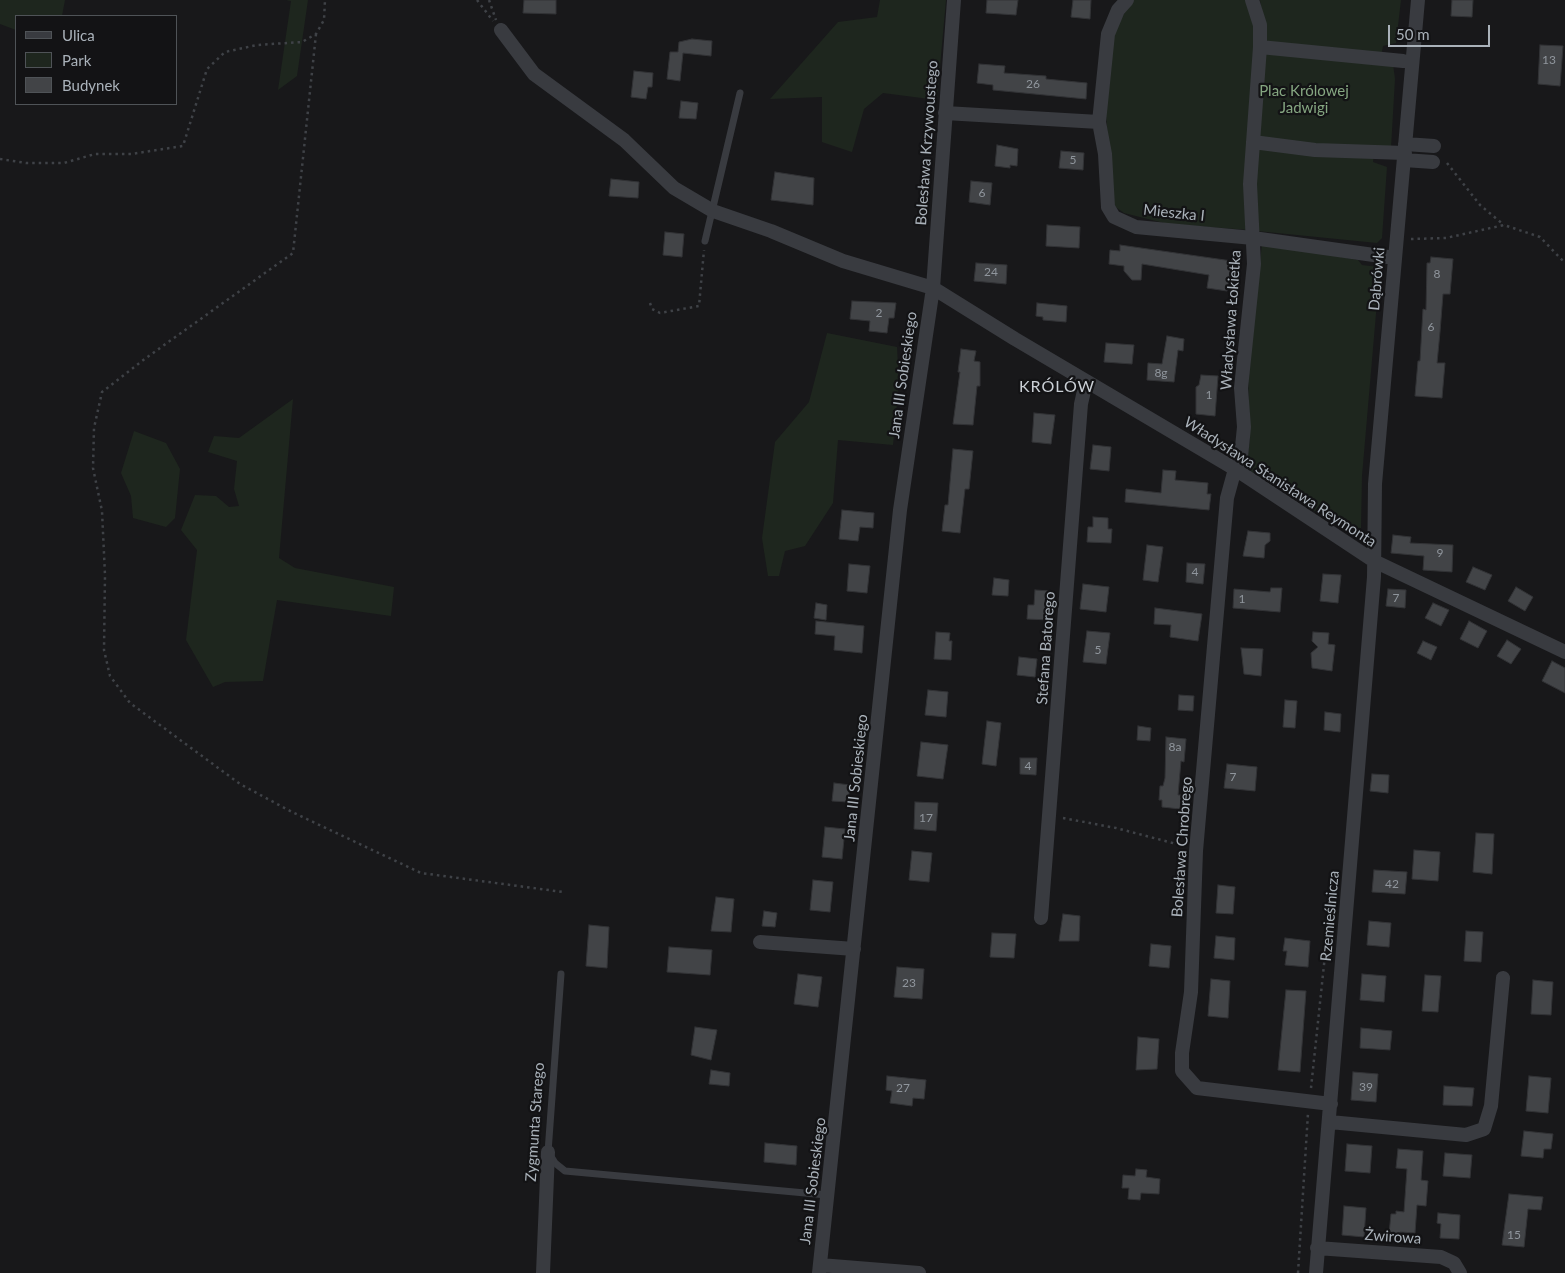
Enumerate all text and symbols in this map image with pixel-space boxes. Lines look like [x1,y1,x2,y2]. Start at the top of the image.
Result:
legend [15,15,178,105]
scale bar [1390,15,1492,47]
text: 50 m [1396,25,1430,43]
text: Ulica [62,26,95,44]
text: Park [62,51,91,69]
house number: 13 [1542,53,1556,67]
street label: Bolesława Krzywoustego [912,60,942,226]
text: Budynek [62,76,120,94]
house number: 26 [1026,77,1040,91]
park label: Plac Królowej Jadwigi [1259,82,1349,117]
house number: 5 [1070,153,1076,167]
house number: 6 [979,186,985,200]
street label: Mieszka I [1142,201,1206,225]
street label: Dąbrówki [1365,247,1389,311]
street label: Władysława Łokietka [1217,249,1245,391]
house number: 24 [984,265,998,279]
house number: 8 [1434,267,1440,281]
house number: 2 [876,306,882,320]
street label: Jana III Sobieskiego [885,310,921,440]
house number: 6 [1428,320,1434,334]
house number: 8g [1154,366,1168,380]
district label: KRÓLÓW [1018,377,1096,397]
house number: 1 [1206,388,1212,402]
street label: Władysława Stanisława Reymonta [1181,413,1379,551]
house number: 9 [1437,546,1443,560]
house number: 4 [1192,565,1198,579]
street label: Stefana Batorego [1033,591,1059,705]
house number: 7 [1393,591,1399,605]
house number: 1 [1239,592,1245,606]
house number: 5 [1095,643,1101,657]
street label: Jana III Sobieskiego [840,713,872,843]
house number: 8a [1169,740,1181,754]
house number: 4 [1025,759,1031,773]
house number: 7 [1230,770,1236,784]
street label: Bolesława Chrobrego [1168,776,1196,918]
house number: 17 [919,811,933,825]
street label: Rzemieślnicza [1317,870,1343,962]
house number: 42 [1385,877,1399,891]
house number: 23 [902,976,916,990]
street label: Zygmunta Starego [522,1062,548,1182]
house number: 39 [1359,1080,1373,1094]
house number: 27 [896,1081,910,1095]
street label: Jana III Sobieskiego [796,1116,830,1246]
street label: Żwirowa [1364,1226,1422,1248]
house number: 15 [1507,1228,1521,1242]

